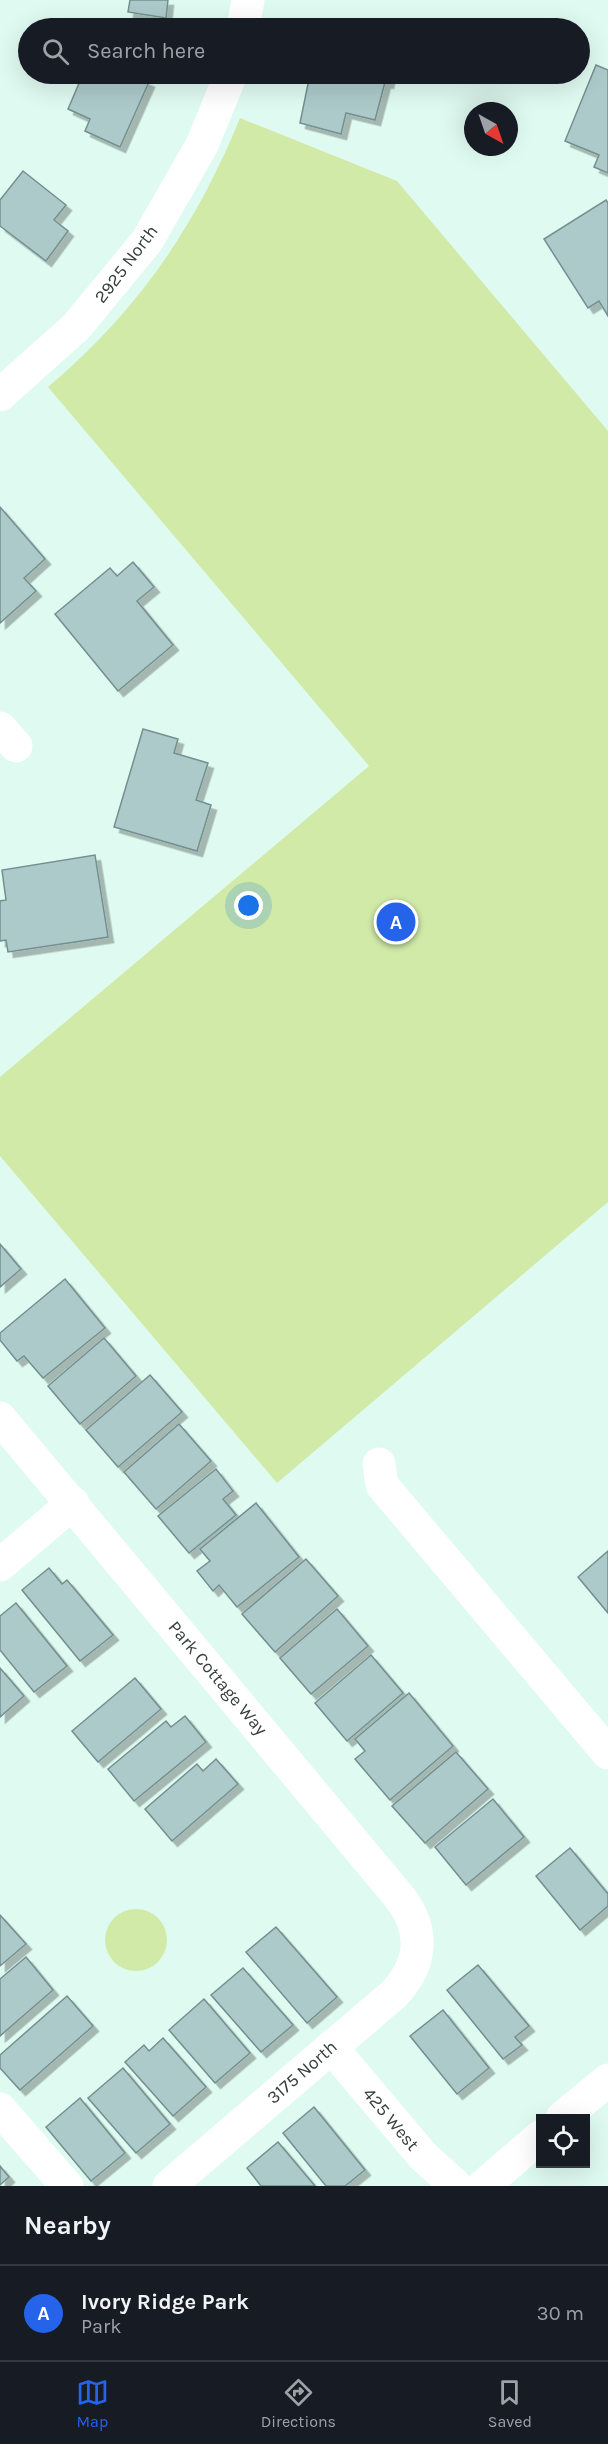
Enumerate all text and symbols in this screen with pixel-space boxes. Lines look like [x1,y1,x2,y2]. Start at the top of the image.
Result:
search box [18,18,590,84]
icon: search [39,35,72,68]
text: Search here [87,38,205,64]
north arrow [464,102,518,156]
street label: 2925 North [90,221,162,307]
your location [234,891,263,920]
pin: A [376,900,416,944]
street label: Park Cottage Way [164,1616,273,1740]
street label: 3175 North [262,2036,342,2108]
street label: 425 West [358,2083,424,2155]
map controls [536,2114,590,2168]
button: locate [536,2114,590,2168]
text: Nearby [24,2210,111,2241]
text: Ivory Ridge Park [81,2289,249,2315]
text: A [37,2302,50,2325]
text: 30 m [537,2302,584,2325]
text: Park [81,2315,122,2338]
tab: Map [76,2376,109,2431]
tab: Directions [261,2376,336,2431]
tab: Saved [488,2376,532,2431]

